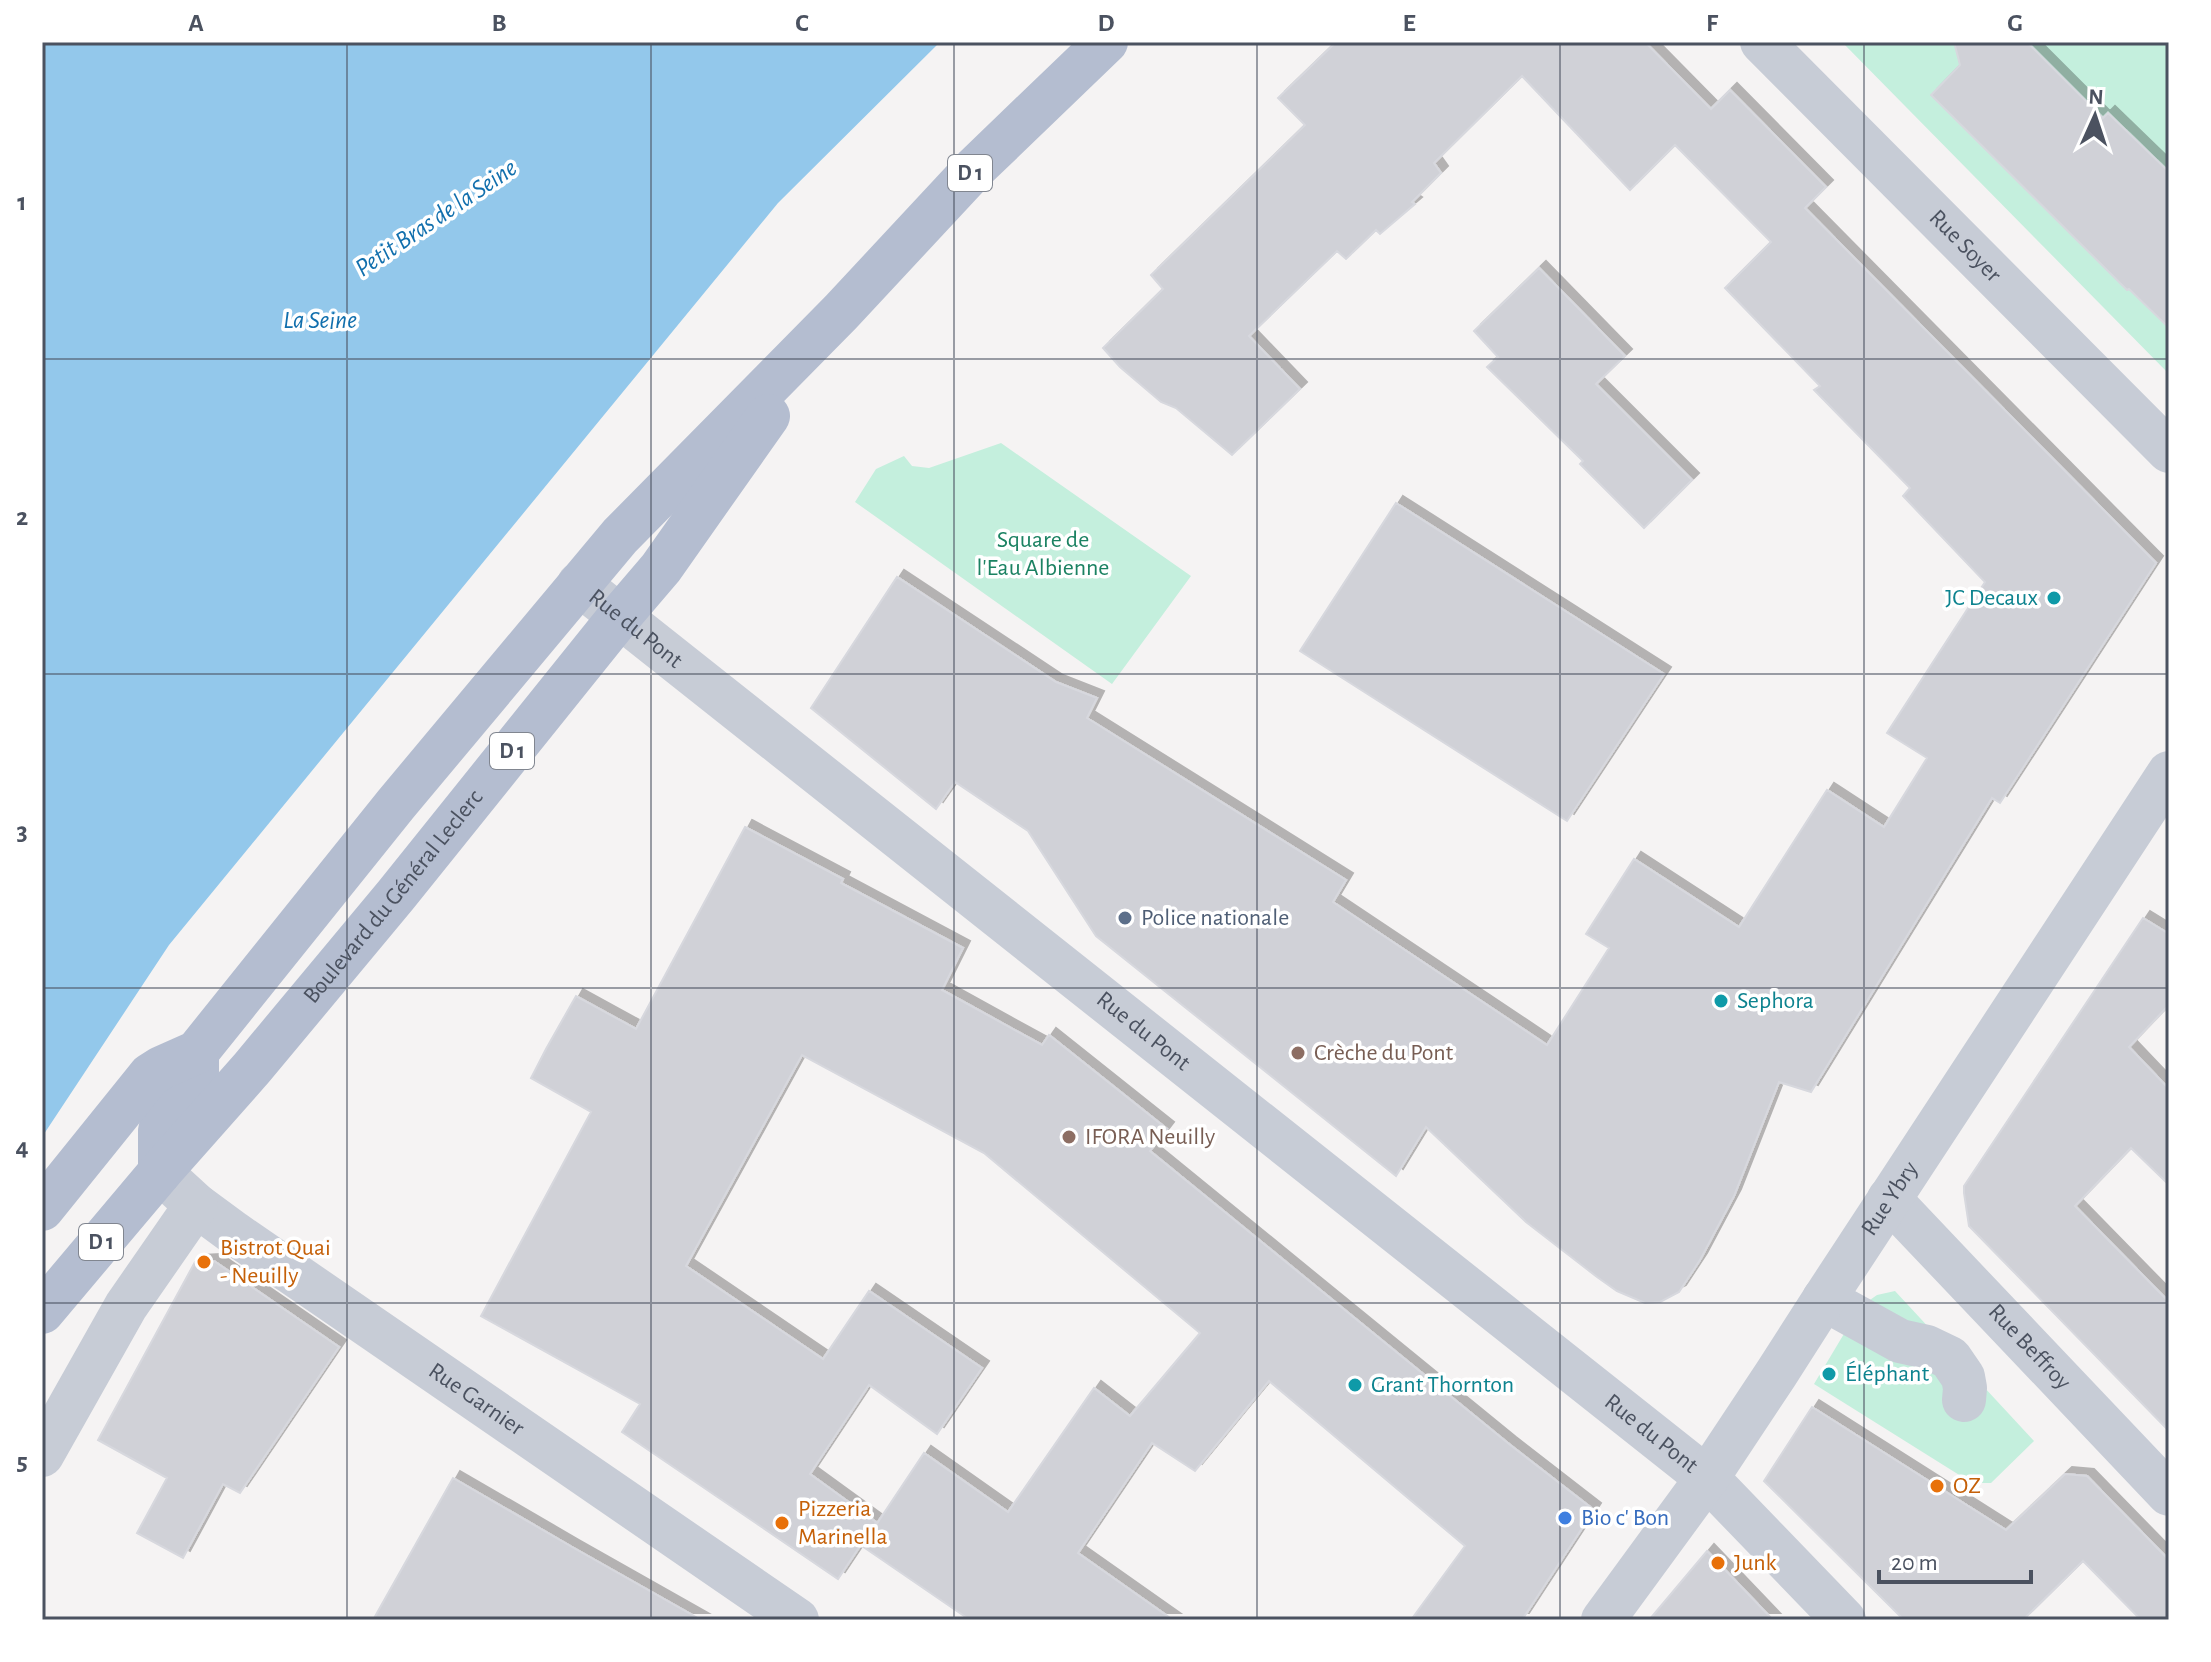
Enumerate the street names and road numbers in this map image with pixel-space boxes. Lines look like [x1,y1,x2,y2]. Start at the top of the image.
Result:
road number: D 1 [948,155,992,191]
street label: Rue Soyer [1924,205,2006,287]
street label: Rue du Pont [584,585,687,673]
road number: D 1 [490,733,534,769]
street label: Boulevard du Général Leclerc [299,785,487,1008]
street label: Rue du Pont [1092,987,1195,1076]
street label: Rue Ybry [1857,1157,1923,1240]
road number: D 1 [79,1224,123,1260]
street label: Rue Beffroy [1984,1300,2075,1394]
street label: Rue Garnier [424,1358,529,1441]
street label: Rue du Pont [1600,1390,1703,1478]

